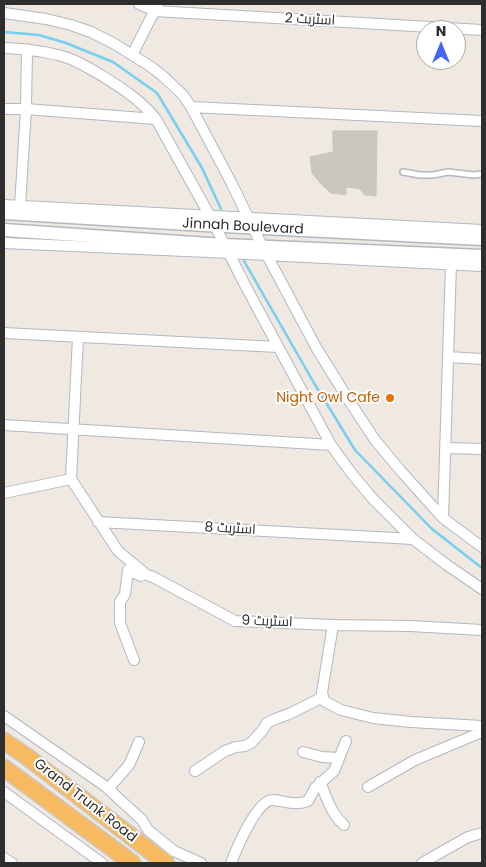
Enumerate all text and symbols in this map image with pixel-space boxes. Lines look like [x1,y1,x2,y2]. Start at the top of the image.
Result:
street label: اسٹریٹ 2 [284,10,336,30]
north arrow [416,20,466,70]
text: N [436,21,446,41]
street label: Jinnah Boulevard [182,215,304,239]
place label: Night Owl Cafe [276,390,380,406]
marker: Night Owl Cafe [384,392,396,404]
street label: اسٹریٹ 8 [204,519,256,539]
street label: اسٹریٹ 9 [241,613,293,631]
street label: Grand Trunk Road [30,756,140,846]

